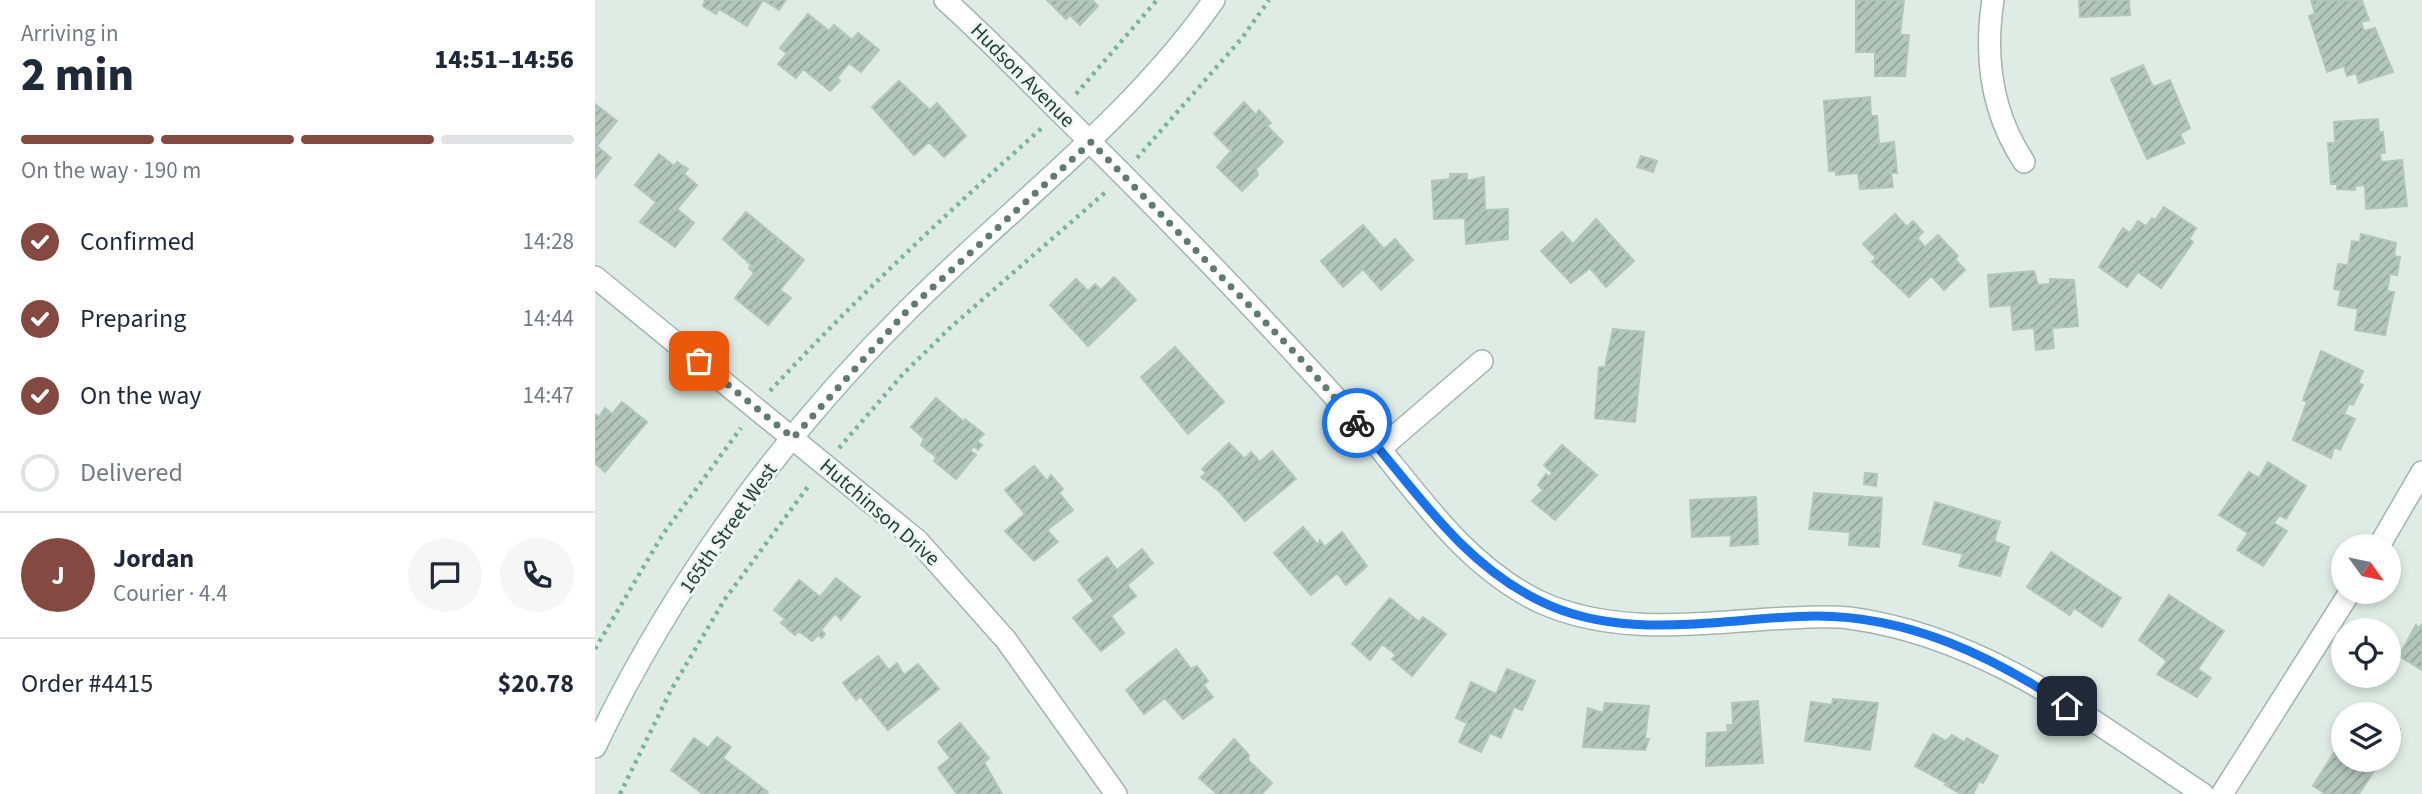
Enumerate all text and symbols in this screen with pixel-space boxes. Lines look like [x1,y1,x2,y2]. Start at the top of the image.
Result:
street label: Hudson Avenue [964,16,1082,134]
text: Arriving in [21,17,119,50]
text: 14:51–14:56 [434,41,574,78]
text: 2 min [21,43,134,108]
text: On the way · 190 m [21,154,201,187]
icon: check [21,223,59,261]
text: Confirmed [80,223,195,260]
text: 14:28 [523,225,574,258]
icon: check [21,300,59,338]
text: Preparing [80,300,186,337]
text: 14:44 [523,302,574,335]
pin [669,331,729,391]
icon: bag [680,342,718,380]
icon: check [21,377,59,415]
text: On the way [80,377,201,414]
text: 14:47 [523,379,574,412]
courier [1322,388,1392,458]
icon: bike [1338,404,1376,442]
street label: Hutchinson Drive [813,451,947,573]
text: Delivered [80,454,183,491]
street label: 165th Street West [672,457,784,599]
north arrow [2331,534,2401,604]
map controls [2331,534,2401,772]
button: chat [408,538,482,612]
button: phone [500,538,574,612]
text: Jordan [113,540,194,577]
text: J [51,557,65,594]
text: Courier · 4.4 [113,577,228,610]
button: locate [2331,618,2401,688]
text: Order #4415 [21,665,153,702]
text: $20.78 [498,665,574,702]
pin [2037,676,2097,736]
icon: home [2048,687,2086,725]
button: layers [2331,702,2401,772]

